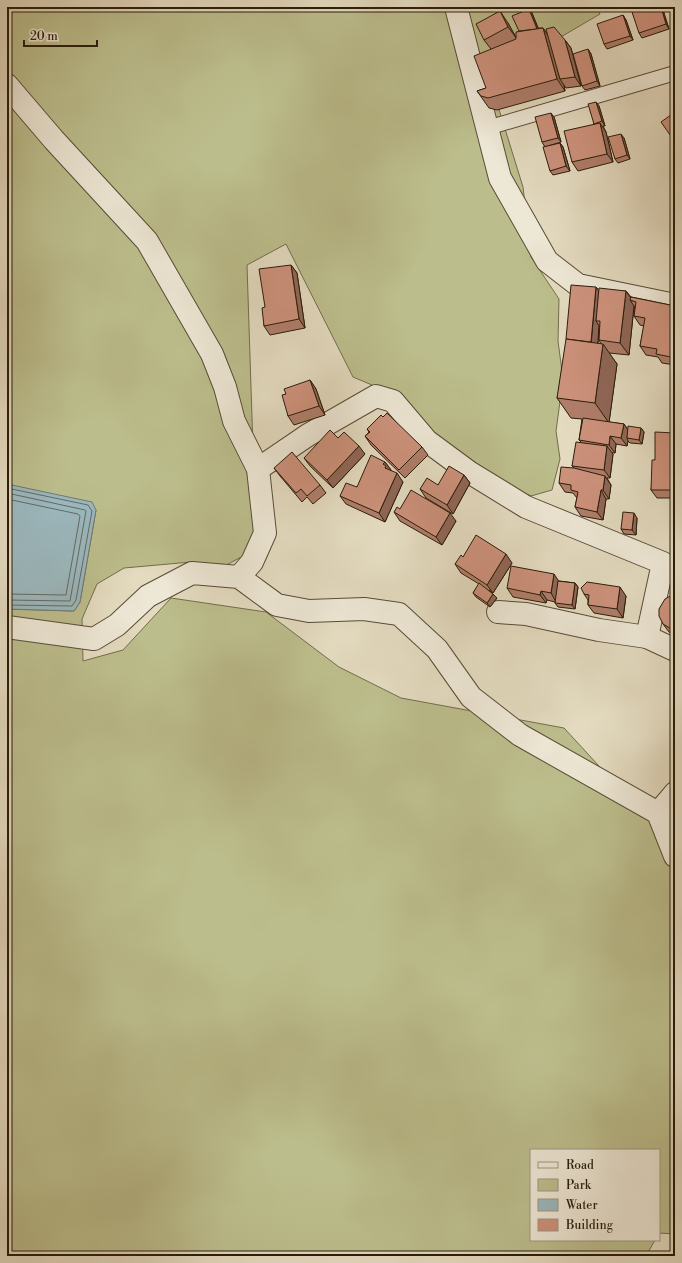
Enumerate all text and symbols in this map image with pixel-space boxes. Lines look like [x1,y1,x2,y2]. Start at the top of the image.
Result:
scale bar [24,22,97,48]
text: 20 m [30,29,58,44]
legend [530,1149,660,1241]
text: Road [566,1158,594,1173]
text: Park [566,1178,592,1193]
text: Water [565,1198,598,1213]
text: Building [565,1218,614,1233]

